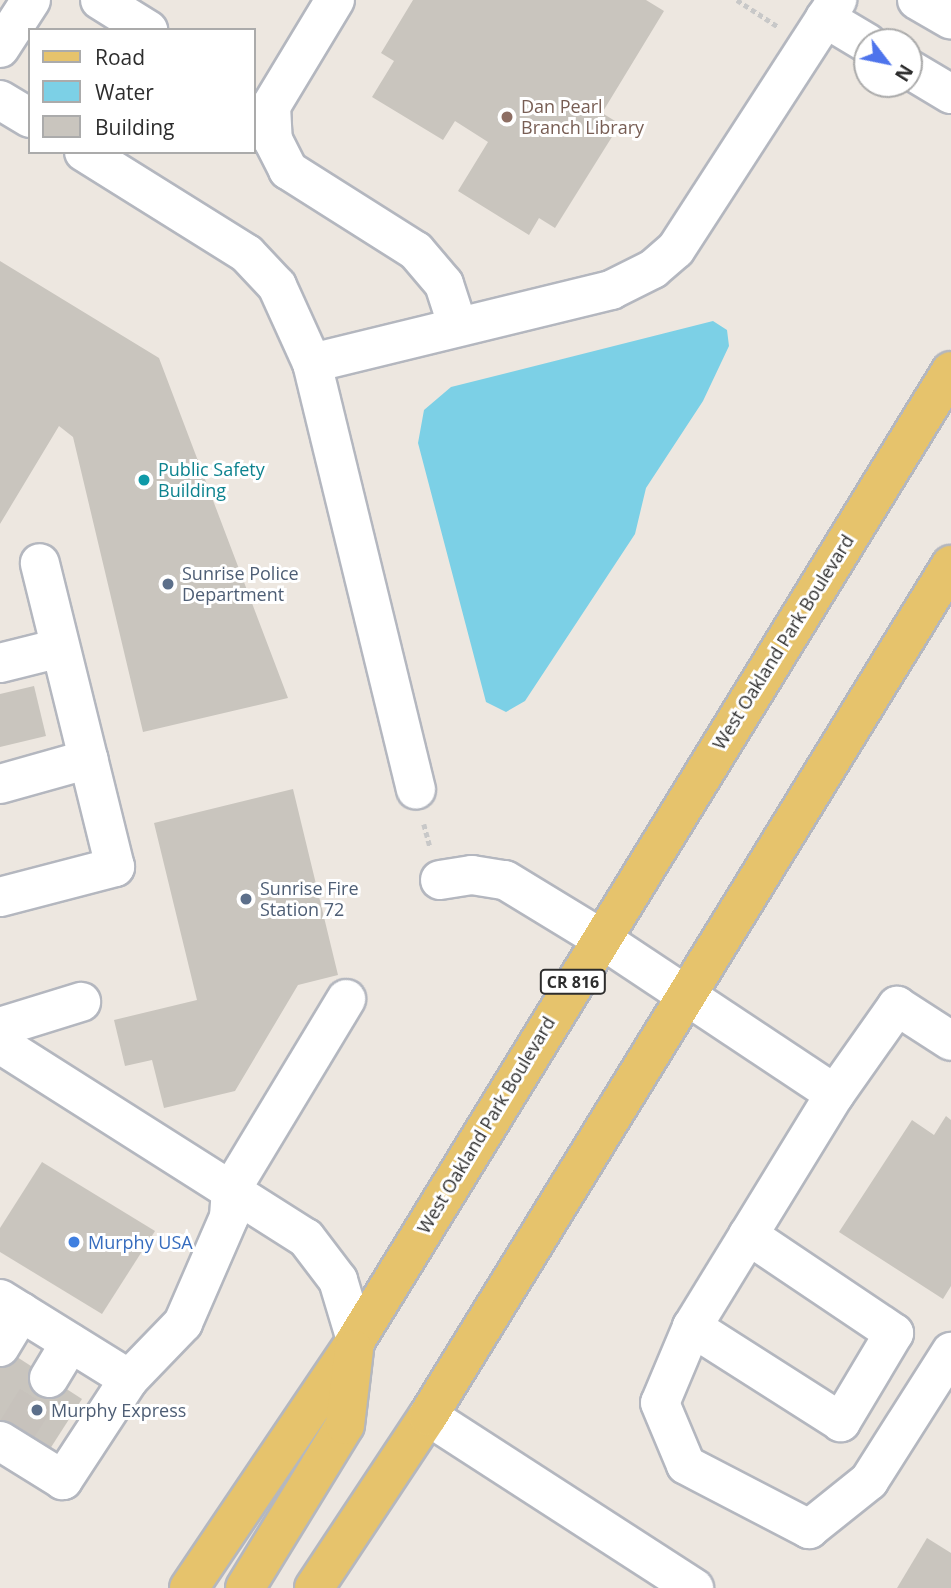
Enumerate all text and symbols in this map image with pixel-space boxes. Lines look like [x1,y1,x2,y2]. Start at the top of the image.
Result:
legend [28,28,256,154]
north arrow [853,28,923,98]
text: Road [95,43,145,71]
text: N [889,60,919,87]
text: Water [95,78,154,106]
place label: Dan Pearl Branch Library [521,96,644,138]
marker: Dan Pearl Branch Library [499,109,515,125]
text: Building [95,113,174,141]
place label: Public Safety Building [158,459,265,502]
marker: Public Safety Building [136,472,152,488]
street label: West Oakland Park Boulevard [708,531,858,753]
place label: Sunrise Police Department [182,563,299,606]
marker: Sunrise Police Department [160,576,176,592]
place label: Sunrise Fire Station 72 [260,878,359,920]
marker: Sunrise Fire Station 72 [238,891,254,907]
road number: CR 816 [540,970,606,994]
street label: West Oakland Park Boulevard [413,1013,559,1237]
place label: Murphy USA [88,1231,193,1253]
marker: Murphy USA [66,1234,82,1250]
place label: Murphy Express [51,1399,186,1421]
marker: Murphy Express [29,1402,45,1418]

